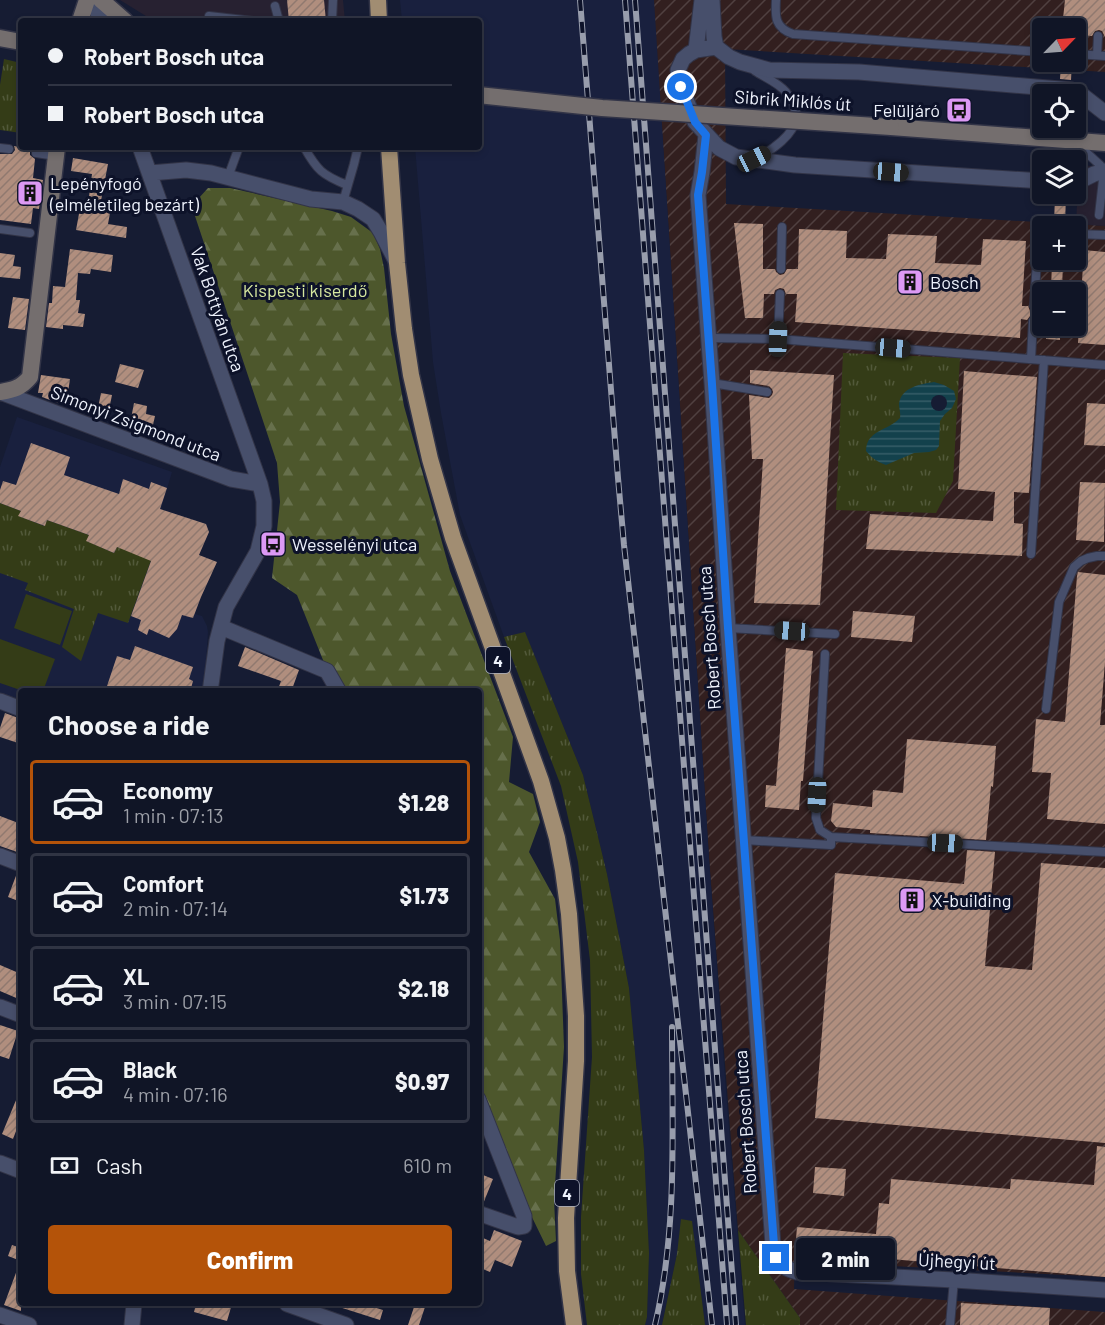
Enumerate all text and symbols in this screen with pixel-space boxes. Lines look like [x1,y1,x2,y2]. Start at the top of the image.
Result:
north arrow [1032,18,1086,72]
map controls [1032,18,1086,336]
text: Robert Bosch utca [84,43,264,69]
route start [667,73,694,100]
button: locate [1032,84,1086,138]
street label: Sibrik Miklós út [734,85,852,115]
bus stop icon: Felüljáró [944,95,974,125]
place label: Felüljáró [873,99,940,121]
text: Robert Bosch utca [84,101,264,127]
car [734,143,774,175]
button: layers [1032,150,1086,204]
car [872,162,910,182]
place label: Lepényfogó (elméletileg bezárt) [49,172,199,215]
building icon: Lepényfogó (elméletileg bezárt) [15,178,45,208]
button: + [1032,216,1086,270]
street label: Vak Bottyán utca [186,244,250,374]
building icon: Bosch [895,267,925,297]
place label: Bosch [930,271,979,293]
park label: Kispesti kiserdő [243,279,367,301]
button: − [1032,282,1086,336]
car [768,321,788,357]
car [874,337,912,359]
street label: Simonyi Zsigmond utca [48,380,224,466]
bus stop icon: Wesselényi utca [258,529,288,559]
place label: Wesselényi utca [292,533,417,555]
street label: Robert Bosch utca [693,565,725,711]
car [773,621,811,641]
road number: 4 [486,647,510,673]
text: Choose a ride [48,708,210,740]
icon: car [51,775,105,829]
text: Economy [123,777,213,803]
car [807,777,827,813]
text: $1.28 [398,789,449,815]
text: 1 min · 07:13 [123,803,223,827]
car [927,833,963,853]
icon: car [51,868,105,922]
text: Comfort [123,870,204,896]
text: $1.73 [399,882,449,908]
building icon: X-building [897,885,927,915]
place label: X-building [932,889,1011,911]
text: 2 min · 07:14 [123,896,228,920]
icon: car [51,961,105,1015]
text: XL [123,963,149,989]
text: $2.18 [398,975,449,1001]
text: 3 min · 07:15 [123,989,227,1013]
street label: Robert Bosch utca [729,1049,761,1195]
icon: car [51,1054,105,1108]
text: Black [123,1056,177,1082]
text: $0.97 [395,1068,449,1094]
text: 4 min · 07:16 [123,1082,227,1106]
icon: cash [48,1149,81,1182]
text: Cash [96,1152,143,1178]
text: 610 m [403,1153,452,1177]
road number: 4 [555,1180,579,1206]
button: Confirm [48,1225,452,1294]
callout: 2 min [797,1237,896,1279]
route end [762,1244,789,1271]
text: 2 min [821,1247,870,1271]
street label: Újhegyi út [918,1248,996,1274]

